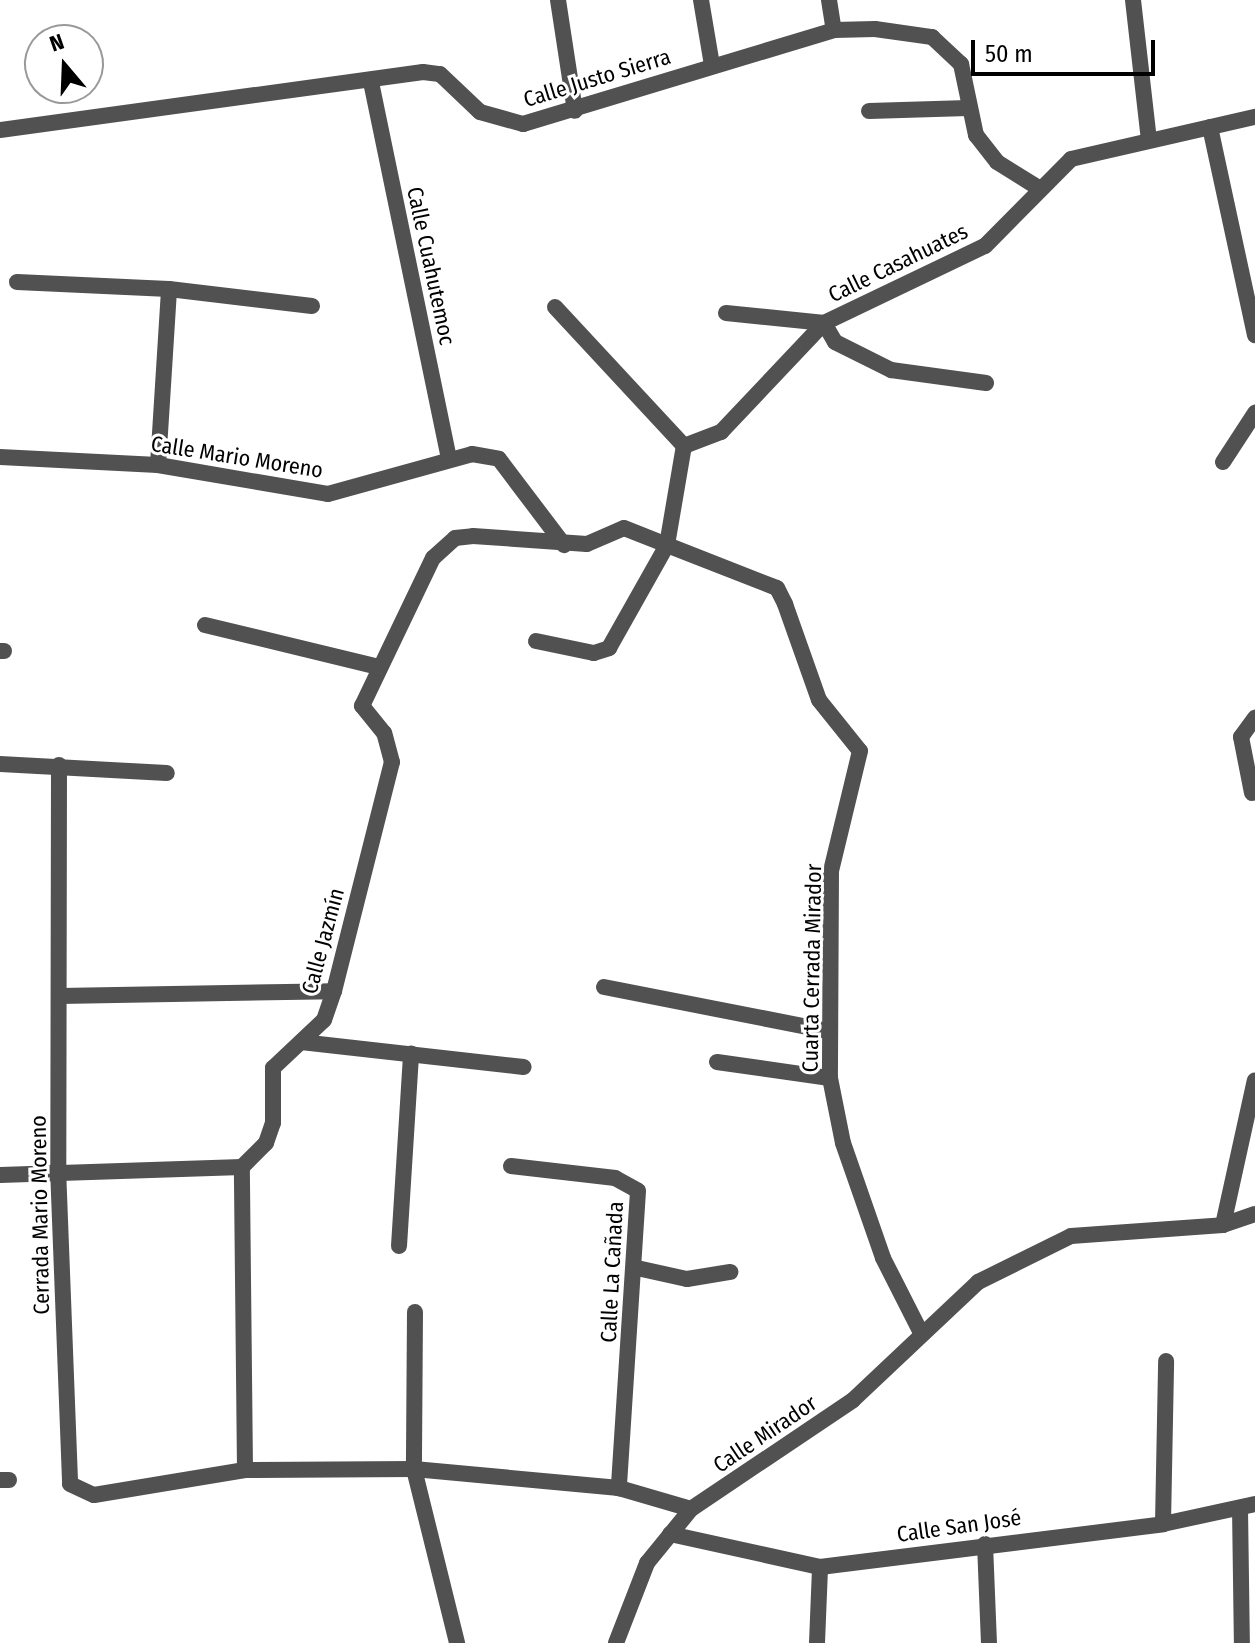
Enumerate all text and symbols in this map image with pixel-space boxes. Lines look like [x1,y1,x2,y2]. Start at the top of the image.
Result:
north arrow [24,24,104,104]
scale bar [975,24,1159,74]
text: N [46,28,67,58]
text: 50 m [985,40,1033,68]
street label: Calle Justo Sierra [520,43,674,113]
street label: Calle Cuahutemoc [401,185,461,347]
street label: Calle Casahuates [824,218,972,308]
street label: Calle Mario Moreno [149,430,325,484]
street label: Cuarta Cerrada Mirador [797,864,827,1072]
street label: Calle Jazmín [296,885,350,997]
street label: Cerrada Mario Moreno [25,1115,55,1315]
street label: Calle La Cañada [595,1201,629,1343]
street label: Calle Mirador [708,1390,822,1478]
street label: Calle San José [895,1504,1023,1548]

